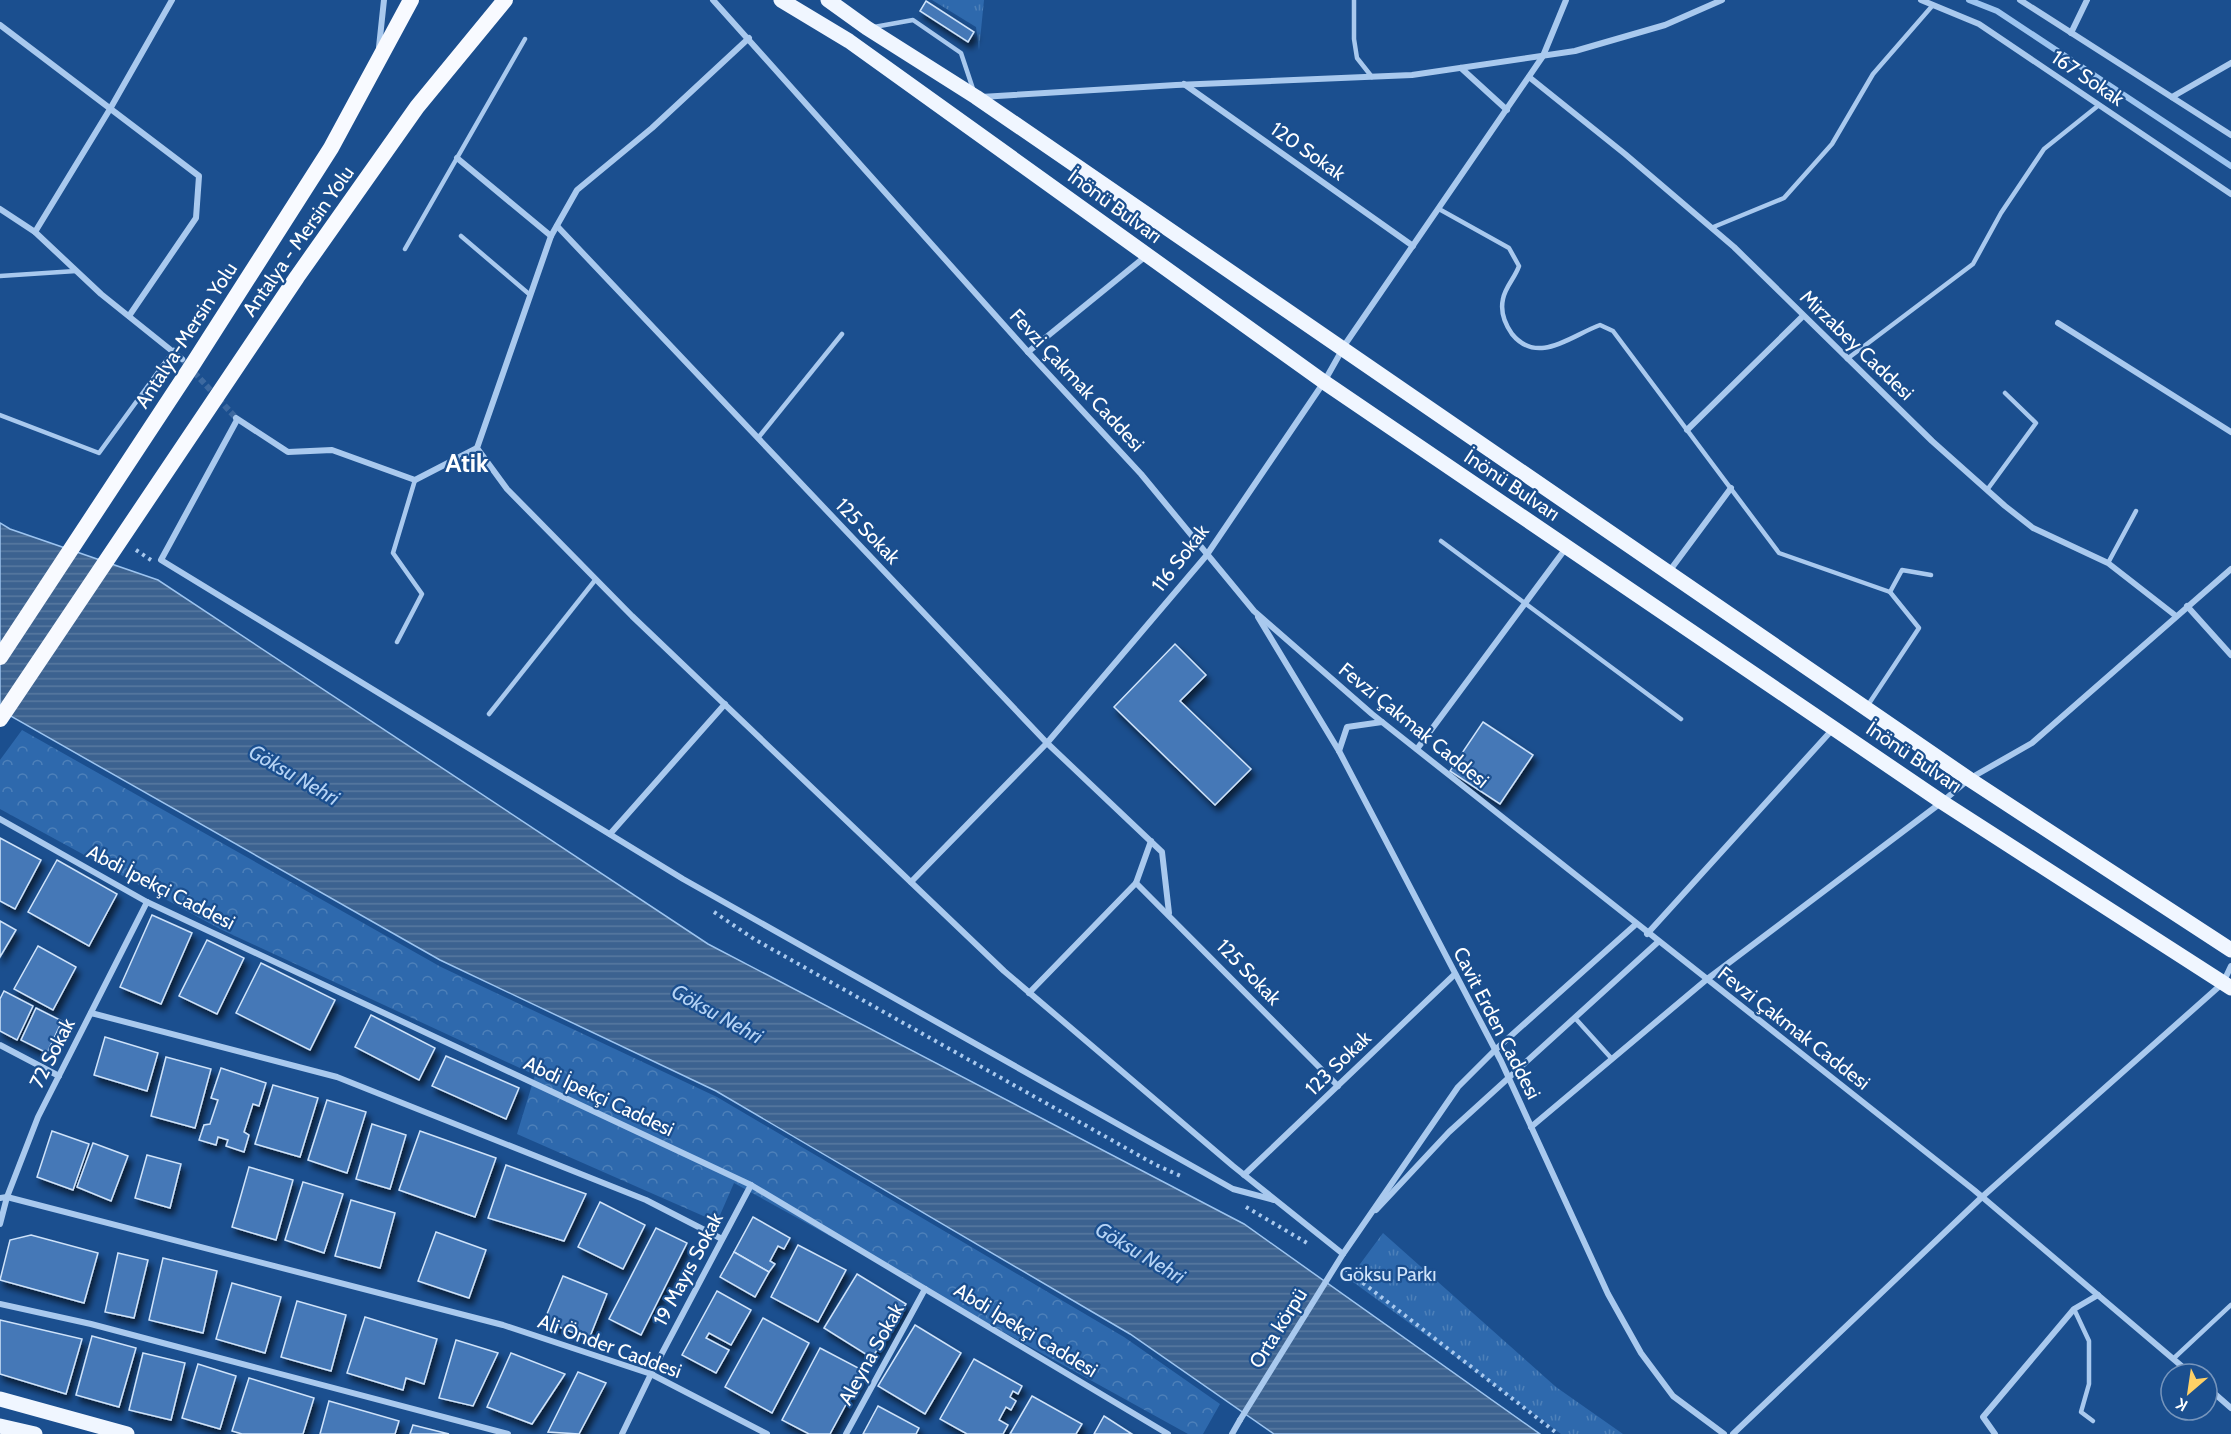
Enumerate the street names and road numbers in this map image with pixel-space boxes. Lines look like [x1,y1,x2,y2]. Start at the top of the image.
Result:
street label: 167 Sokak [2047,45,2129,111]
street label: 120 Sokak [1266,117,1350,185]
street label: Antalya - Mersin Yolu [237,161,359,321]
street label: İnönü Bulvarı [1063,164,1167,248]
street label: Antalya-Mersin Yolu [130,258,242,412]
street label: Mirzabey Caddesi [1795,285,1919,405]
street label: Fevzi Çakmak Caddesi [1005,304,1149,456]
street label: İnönü Bulvarı [1460,444,1564,526]
street label: 125 Sokak [831,493,905,569]
street label: 116 Sokak [1146,519,1214,597]
street label: Fevzi Çakmak Caddesi [1334,657,1494,793]
street label: İnönü Bulvarı [1862,716,1966,798]
street label: Abdi İpekçi Caddesi [83,839,239,935]
street label: 125 Sokak [1212,934,1286,1010]
street label: Cavit Erden Caddesi [1448,943,1546,1103]
street label: Fevzi Çakmak Caddesi [1713,961,1875,1095]
street label: 72 Sokak [24,1014,80,1092]
street label: 123 Sokak [1300,1026,1376,1100]
street label: Abdi İpekçi Caddesi [520,1051,678,1141]
street label: 19 Mayıs Sokak [648,1208,728,1330]
street label: Abdi İpekçi Caddesi [950,1278,1102,1382]
street label: Orta körpü [1244,1284,1312,1372]
street label: Aleyna Sokak [833,1299,909,1409]
street label: Ali Önder Caddesi [535,1309,685,1383]

